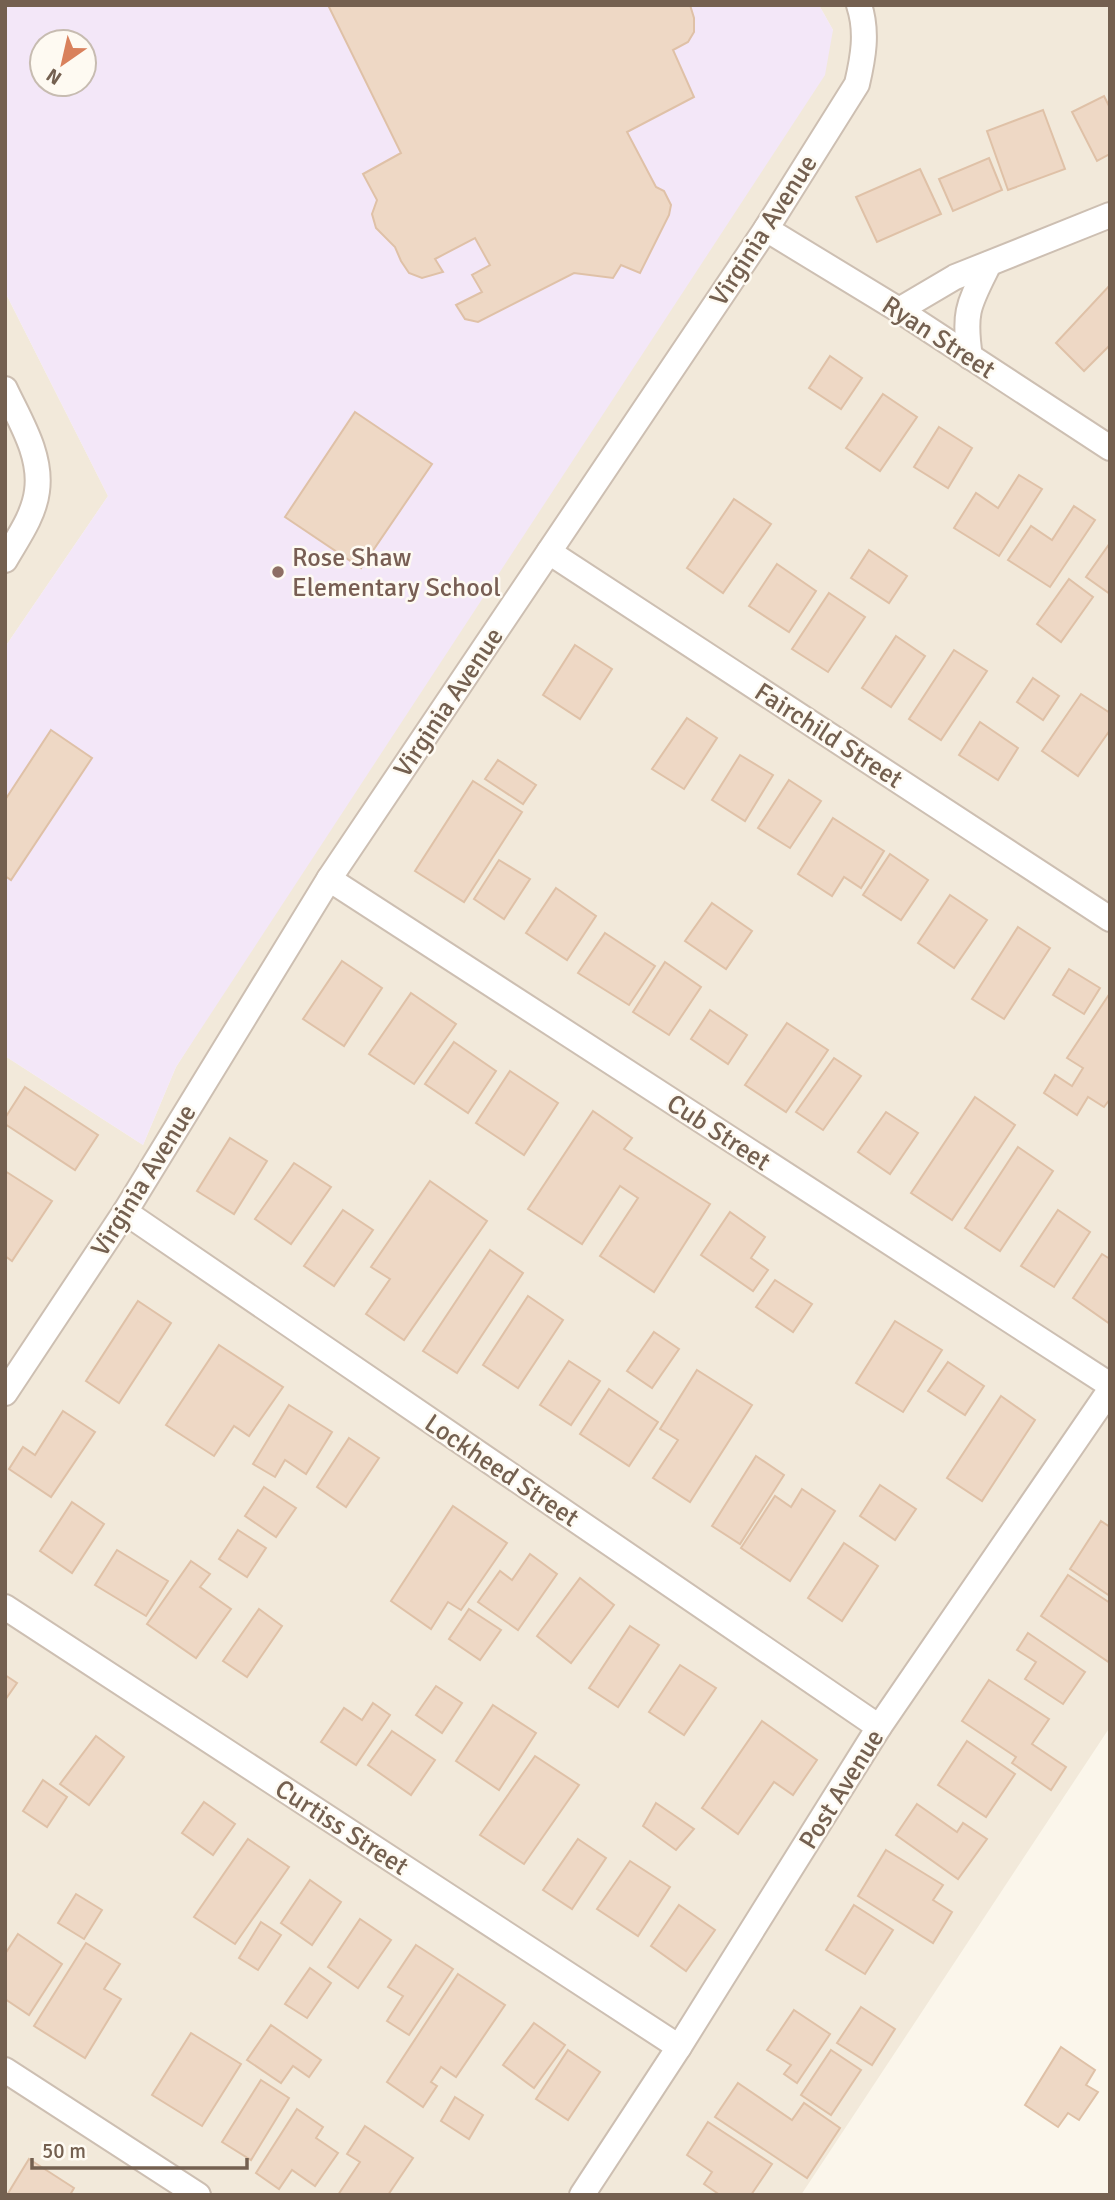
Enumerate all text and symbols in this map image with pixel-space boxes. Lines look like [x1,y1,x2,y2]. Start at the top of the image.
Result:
north arrow [28,28,98,98]
text: N [42,63,66,90]
street label: Virginia Avenue [703,149,824,312]
street label: Ryan Street [876,289,1001,386]
place label: Rose Shaw Elementary School [292,542,501,604]
marker: Rose Shaw Elementary School [270,564,286,580]
street label: Virginia Avenue [387,622,511,783]
street label: Fairchild Street [748,676,909,796]
street label: Cub Street [661,1088,776,1178]
street label: Virginia Avenue [84,1098,203,1263]
street label: Lockheed Street [418,1407,585,1534]
street label: Post Avenue [792,1724,891,1855]
street label: Curtiss Street [269,1773,414,1883]
scale bar [32,2126,247,2170]
text: 50 m [42,2138,86,2164]

